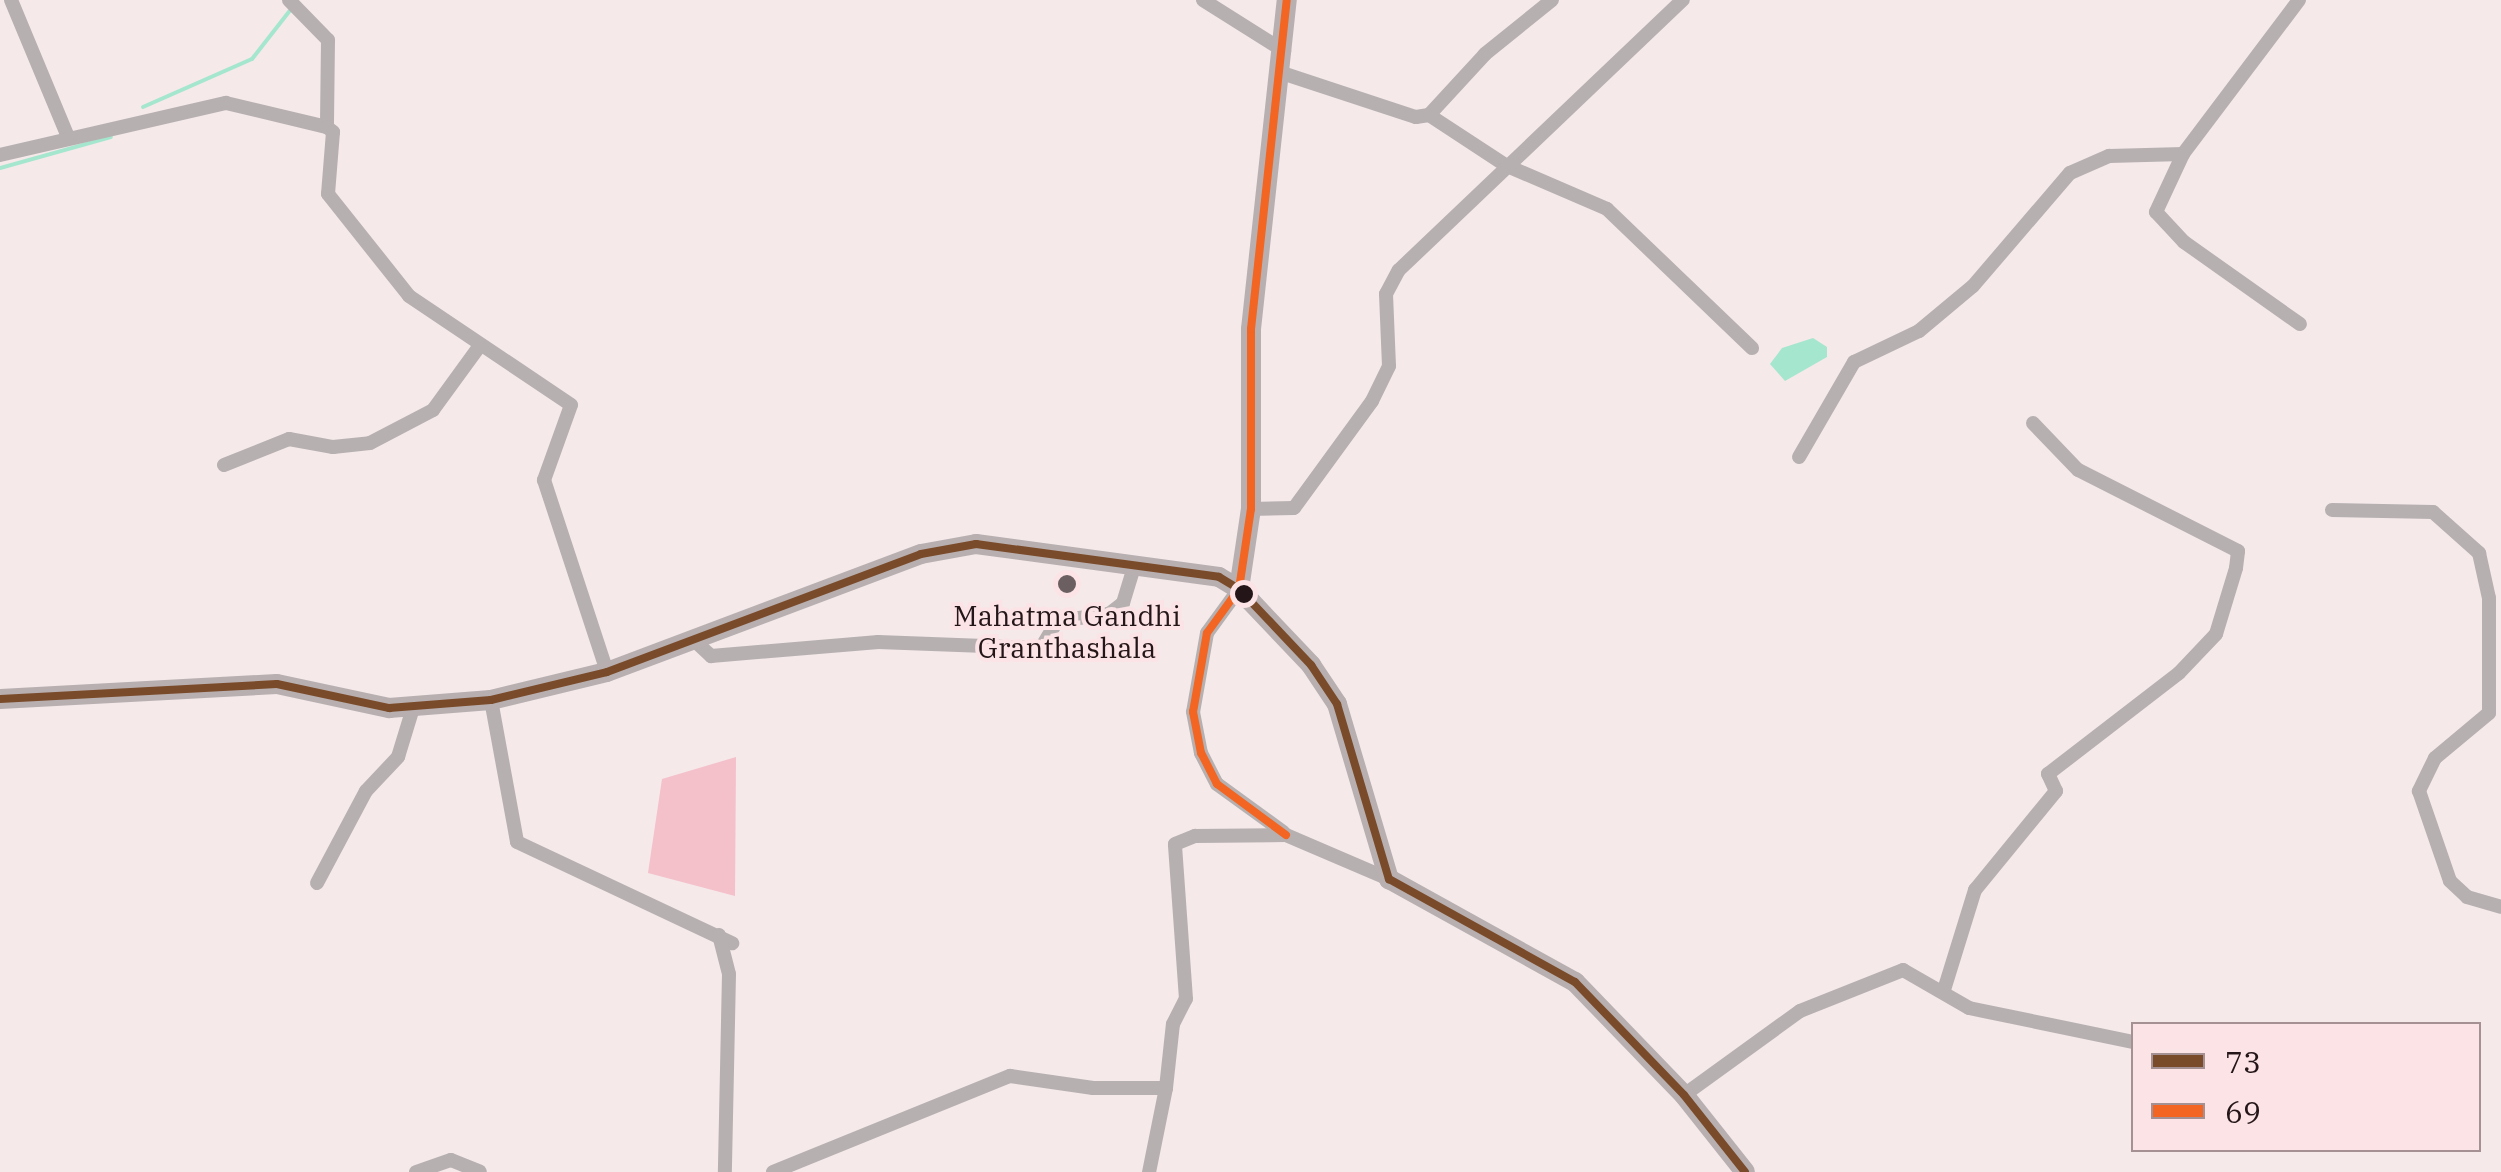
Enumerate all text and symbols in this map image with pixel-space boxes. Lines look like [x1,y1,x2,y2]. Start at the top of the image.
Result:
marker: Mahatma Gandhi Granthashala [1056,573,1078,595]
unlabelled marker [1234,584,1254,604]
place label: Mahatma Gandhi Granthashala [953,599,1181,665]
legend [2131,1022,2481,1152]
text: 73 [2225,1042,2261,1081]
text: 69 [2225,1092,2261,1131]

